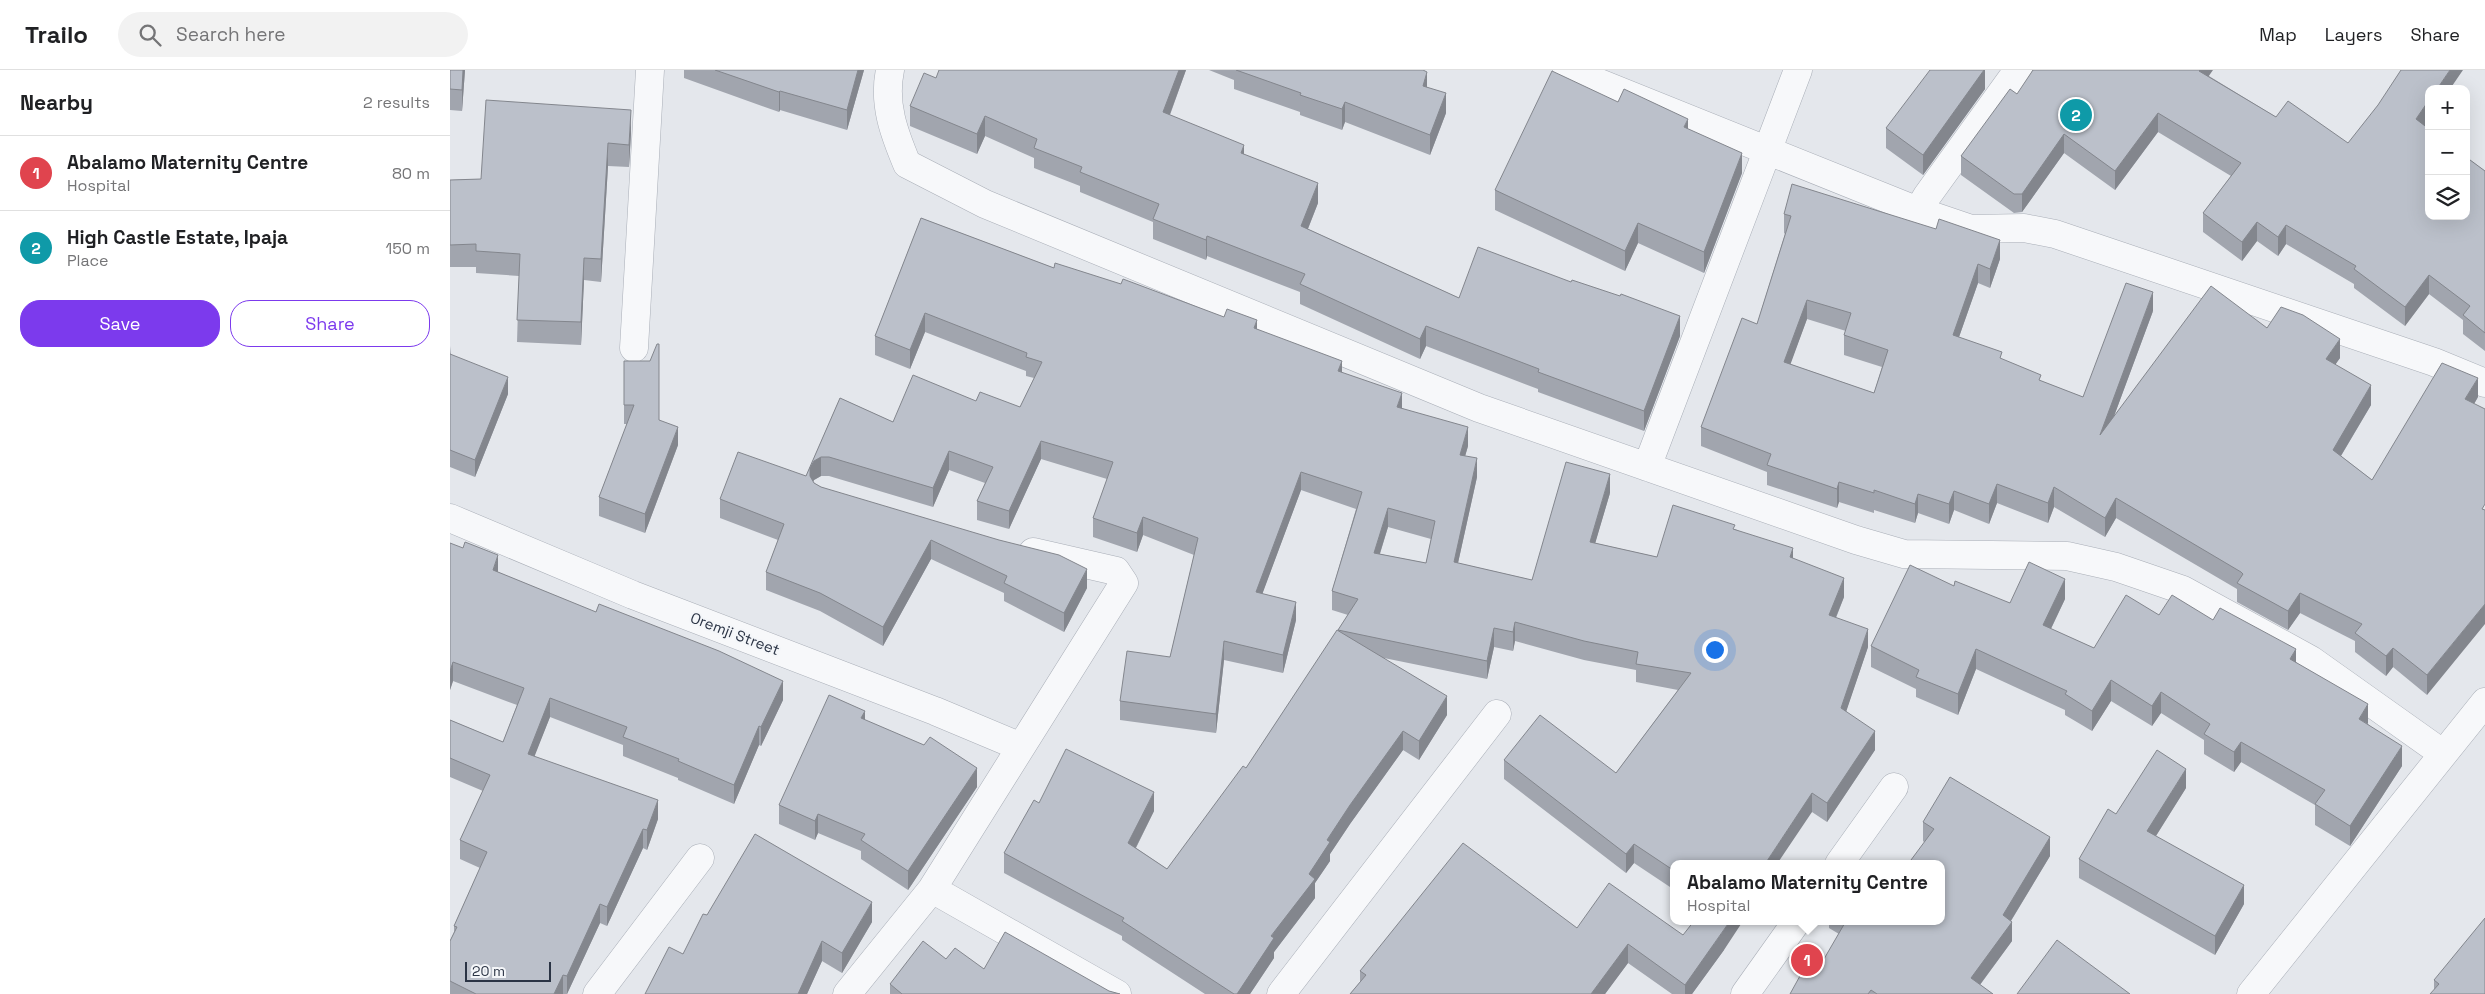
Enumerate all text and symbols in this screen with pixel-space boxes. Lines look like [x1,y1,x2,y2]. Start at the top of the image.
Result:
search box [118,12,468,57]
text: Trailo [25,19,88,50]
icon: search [136,21,164,49]
text: Search here [176,22,286,47]
text: Map [2259,23,2297,46]
text: Layers [2325,23,2382,46]
text: Share [2410,23,2460,46]
map controls [2425,85,2470,220]
button: + [2425,85,2470,130]
text: Nearby [20,89,93,116]
text: 2 results [363,92,430,113]
pin: 2 [2060,96,2092,134]
button: − [2425,130,2470,175]
text: Abalamo Maternity Centre [67,150,308,175]
text: 1 [32,163,40,184]
text: 80 m [392,163,430,184]
text: Hospital [67,175,130,196]
button: layers [2425,175,2470,220]
text: High Castle Estate, Ipaja [67,225,288,250]
text: 2 [31,238,41,259]
text: 150 m [386,238,430,259]
text: Place [67,250,109,271]
button: Save [20,300,220,347]
button: Share [230,300,430,347]
street label: Oremji Street [688,608,783,659]
your location [1702,637,1728,663]
popup [1670,860,1945,925]
text: Abalamo Maternity Centre [1687,870,1928,895]
text: Hospital [1687,895,1750,916]
pin: 1 [1791,941,1823,979]
scale bar [465,959,551,982]
text: 20 m [472,962,505,980]

